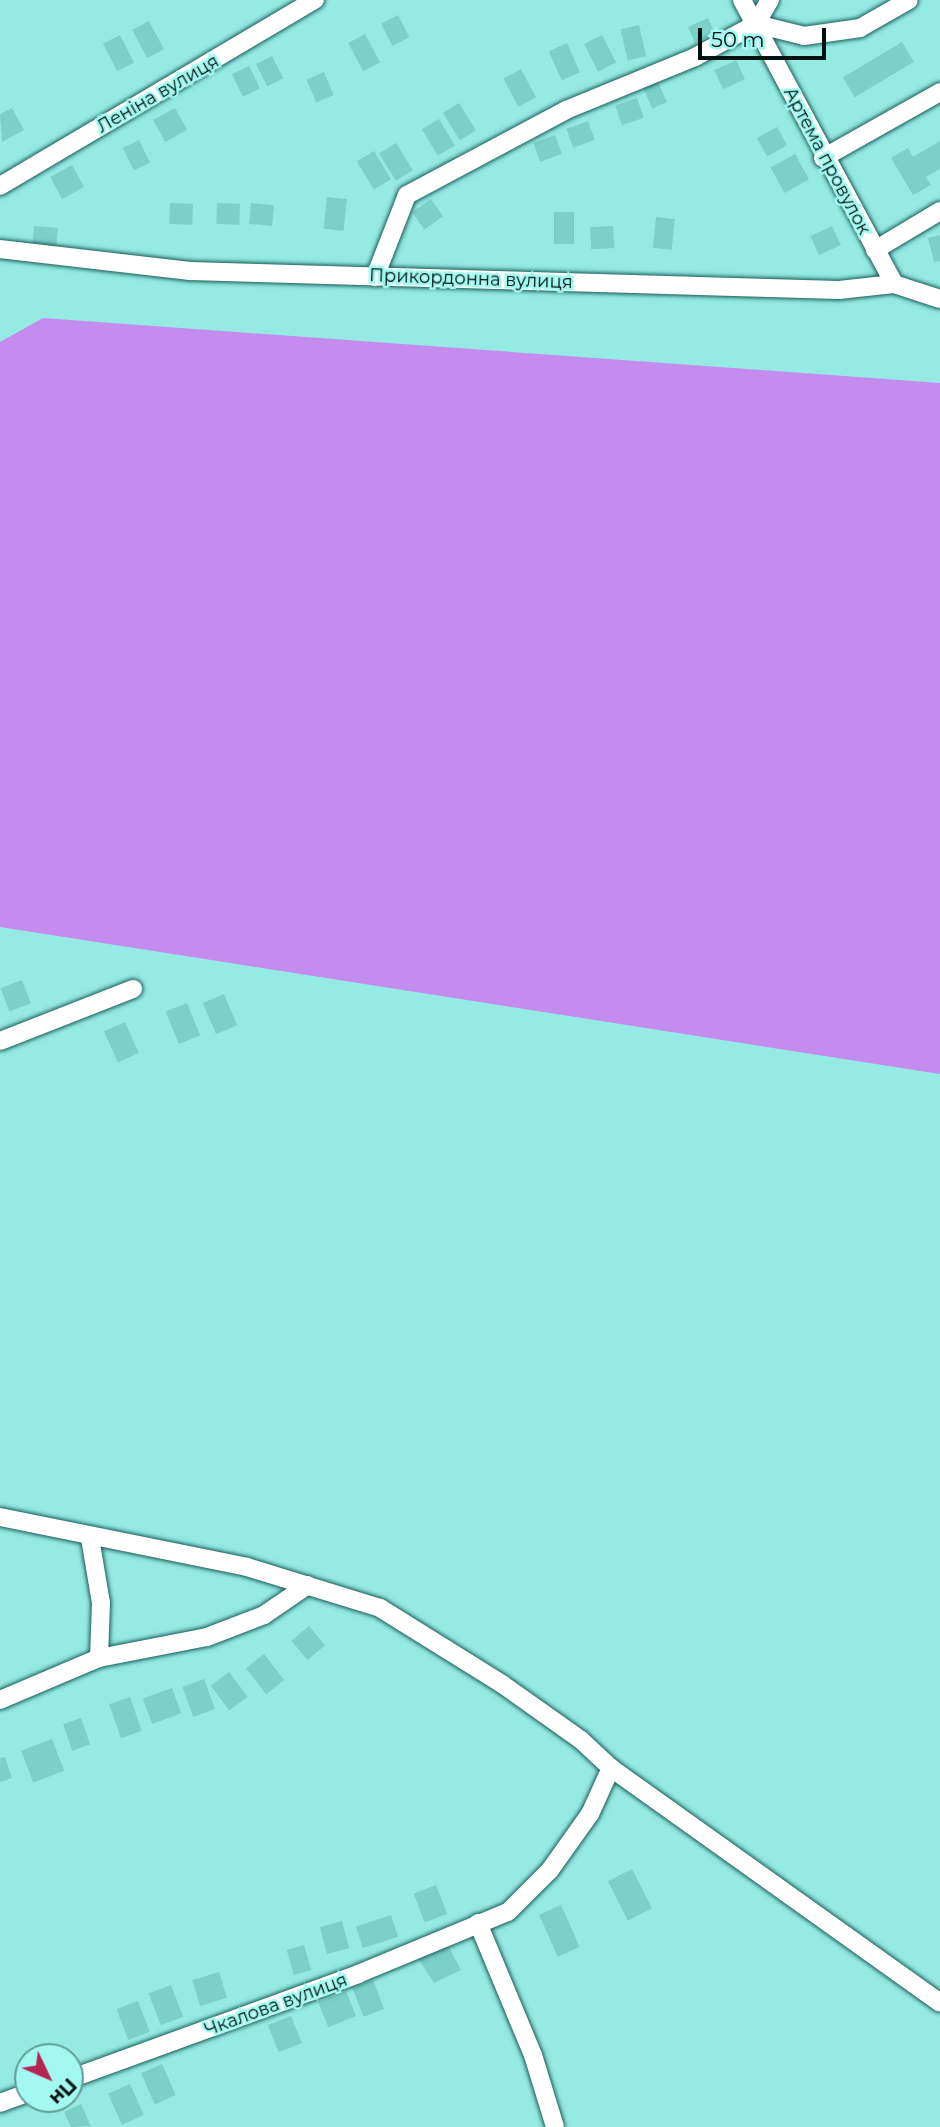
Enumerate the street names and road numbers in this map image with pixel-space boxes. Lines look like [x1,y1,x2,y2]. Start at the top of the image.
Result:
street label: Леніна вулиця [93,50,223,138]
street label: Артема провулок [779,84,875,238]
street label: Прикордонна вулиця [369,265,573,293]
street label: Чкалова вулиця [202,1969,350,2041]

